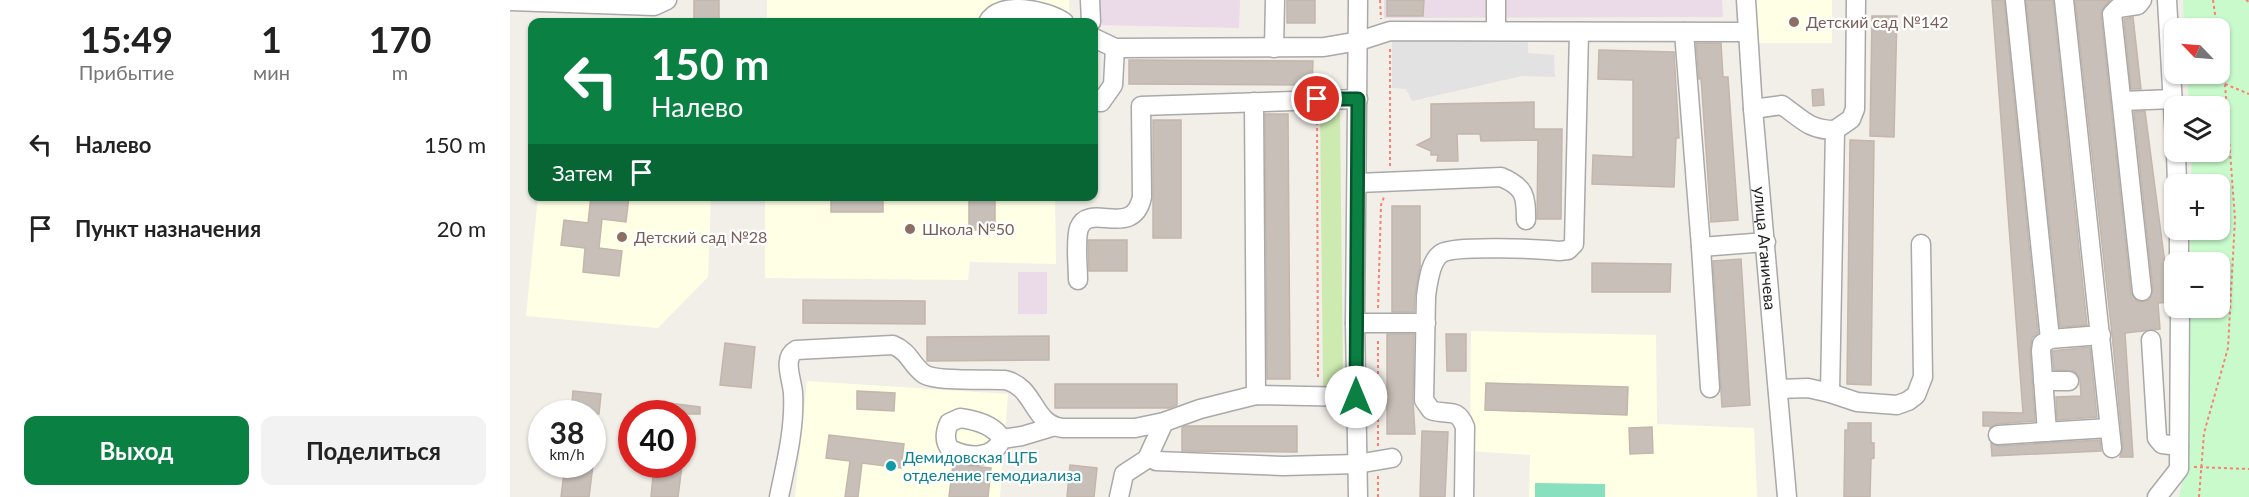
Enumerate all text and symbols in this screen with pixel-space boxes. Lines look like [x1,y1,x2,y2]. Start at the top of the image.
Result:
place label: Детский сад №142 [1806,12,1949,31]
marker: Детский сад №142 [1787,15,1801,29]
text: 15:49 [80,17,173,61]
text: 1 [261,17,282,61]
text: 170 [369,17,431,61]
north arrow [2164,18,2230,84]
map controls [2164,18,2230,318]
text: 150 m [651,39,769,89]
icon: left [552,42,630,120]
text: Прибытие [79,60,174,84]
text: мин [253,60,290,84]
text: m [392,60,408,84]
pin [1291,73,1342,124]
icon: arrive [1300,82,1333,115]
text: Налево [651,90,743,123]
button: layers [2164,96,2230,162]
icon: left [24,128,57,161]
text: Налево [75,131,151,158]
text: 150 m [424,131,486,158]
icon: arrive [625,156,658,189]
text: Затем [552,159,613,186]
button: + [2164,174,2230,240]
street label: улица Аганичева [1751,186,1781,311]
icon: arrive [24,212,57,245]
text: Пункт назначения [75,215,261,242]
text: 20 m [437,215,486,242]
place label: Школа №50 [922,219,1014,238]
marker: Школа №50 [903,222,917,236]
place label: Детский сад №28 [634,227,767,246]
marker: Детский сад №28 [615,230,629,244]
button: − [2164,252,2230,318]
position arrow [1324,365,1388,429]
speed limit sign: 40 [618,400,696,478]
text: 38 [550,414,584,450]
button: Выход [24,416,249,485]
button: Поделиться [261,416,486,485]
text: km/h [549,445,585,463]
place label: Демидовская ЦГБ отделение гемодиализа [903,447,1081,484]
marker: Демидовская ЦГБ отделение гемодиализа [884,459,898,473]

